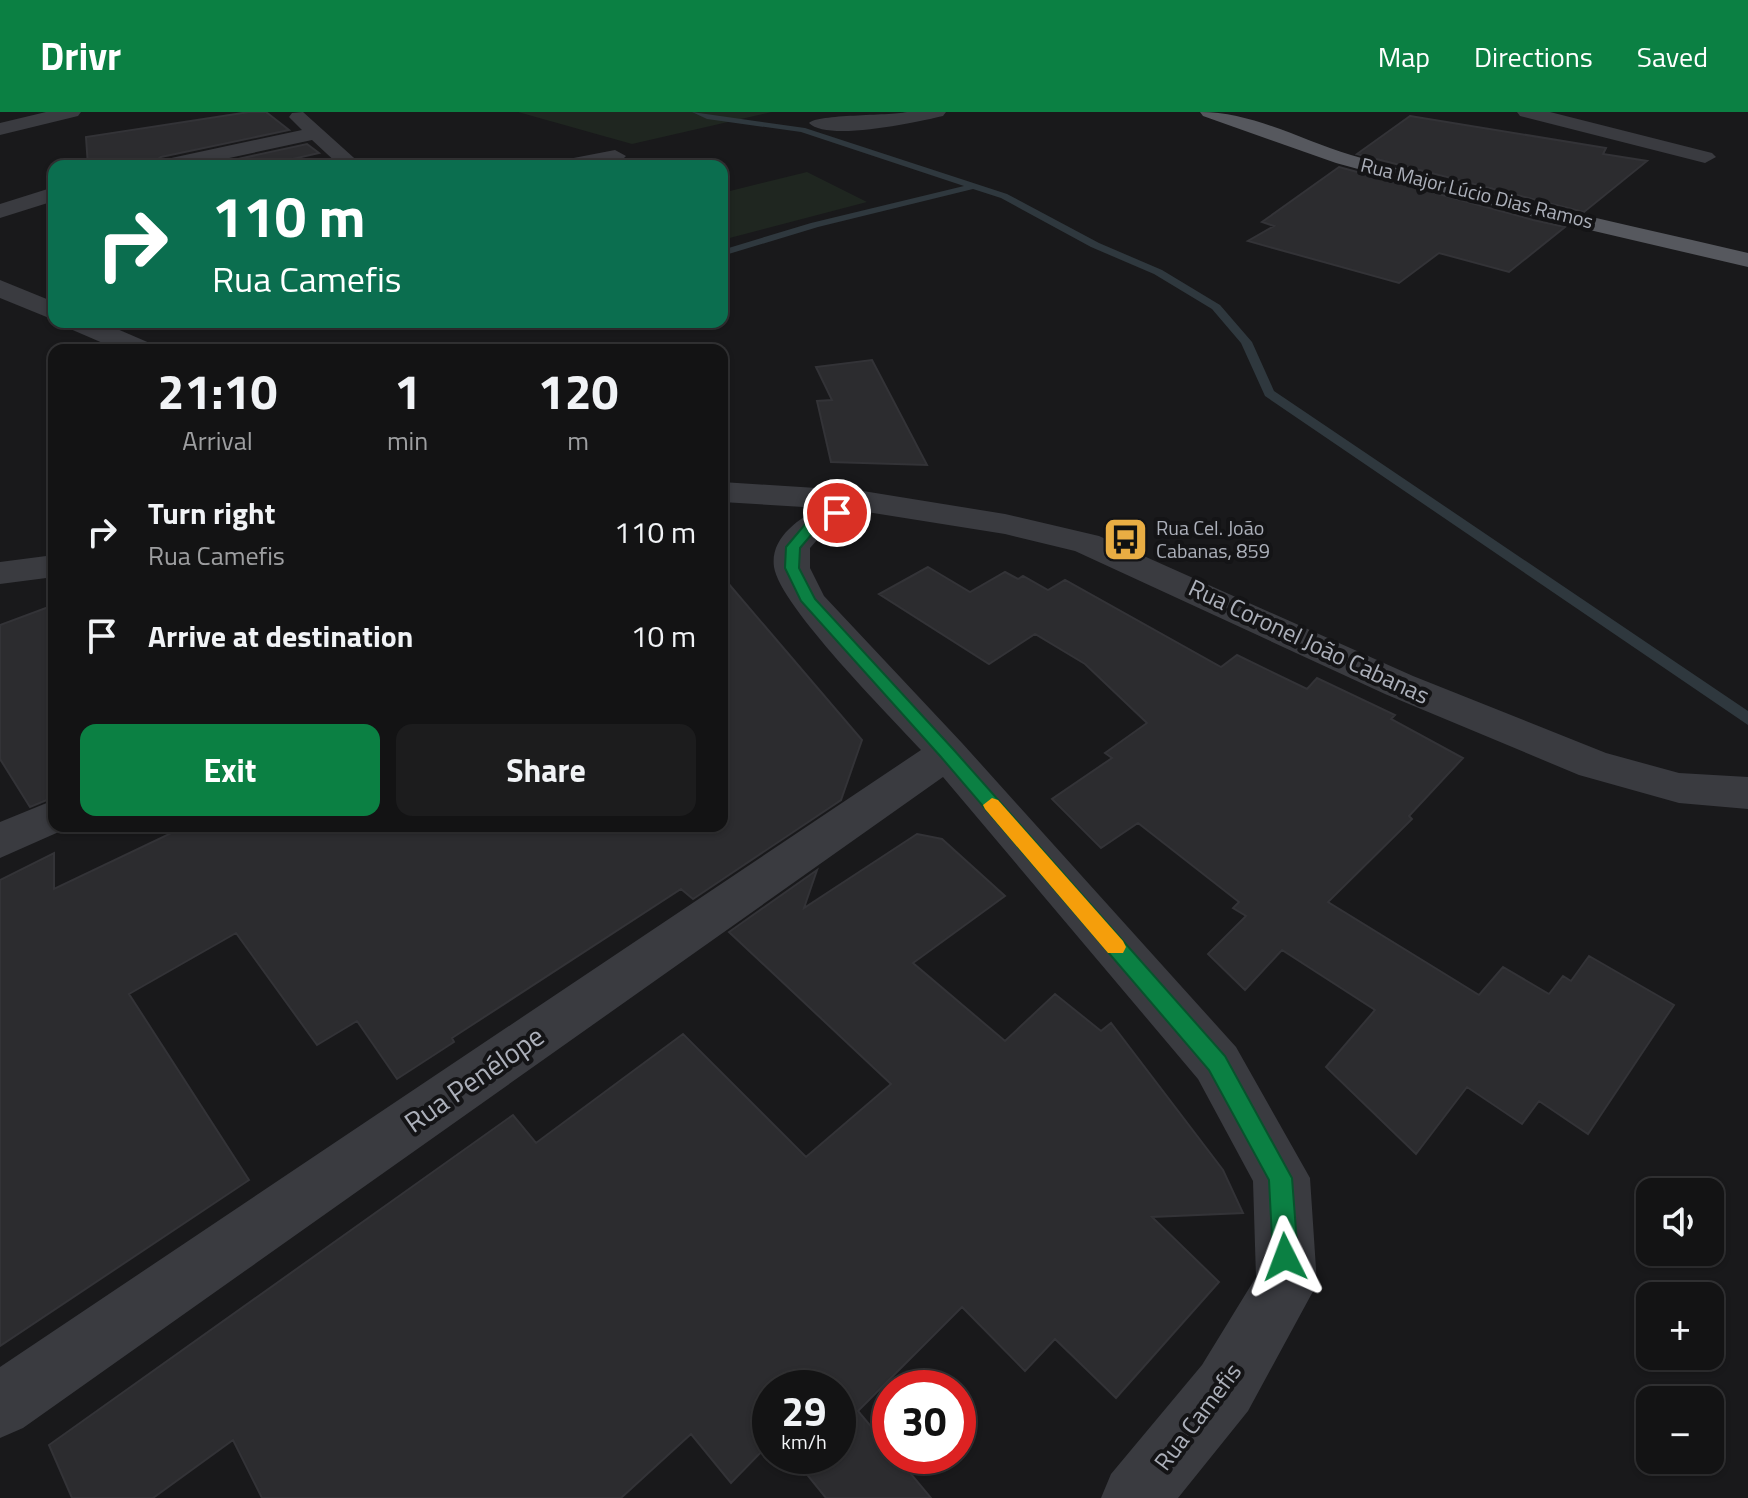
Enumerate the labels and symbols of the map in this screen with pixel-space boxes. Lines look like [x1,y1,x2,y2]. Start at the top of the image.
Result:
street label: Rua Major Lúcio Dias Ramos [1358,149,1597,236]
pin [803,479,871,547]
place label: Rua Cel. João Cabanas, 859 [1156,512,1270,566]
bus stop icon: Rua Cel. João Cabanas, 859 [1101,515,1149,563]
street label: Rua Coronel João Cabanas [1183,569,1436,713]
street label: Rua Penélope [395,1014,552,1143]
position arrow [1243,1215,1327,1299]
street label: Rua Camefis [1145,1355,1250,1478]
speed limit sign: 30 [872,1370,976,1474]

